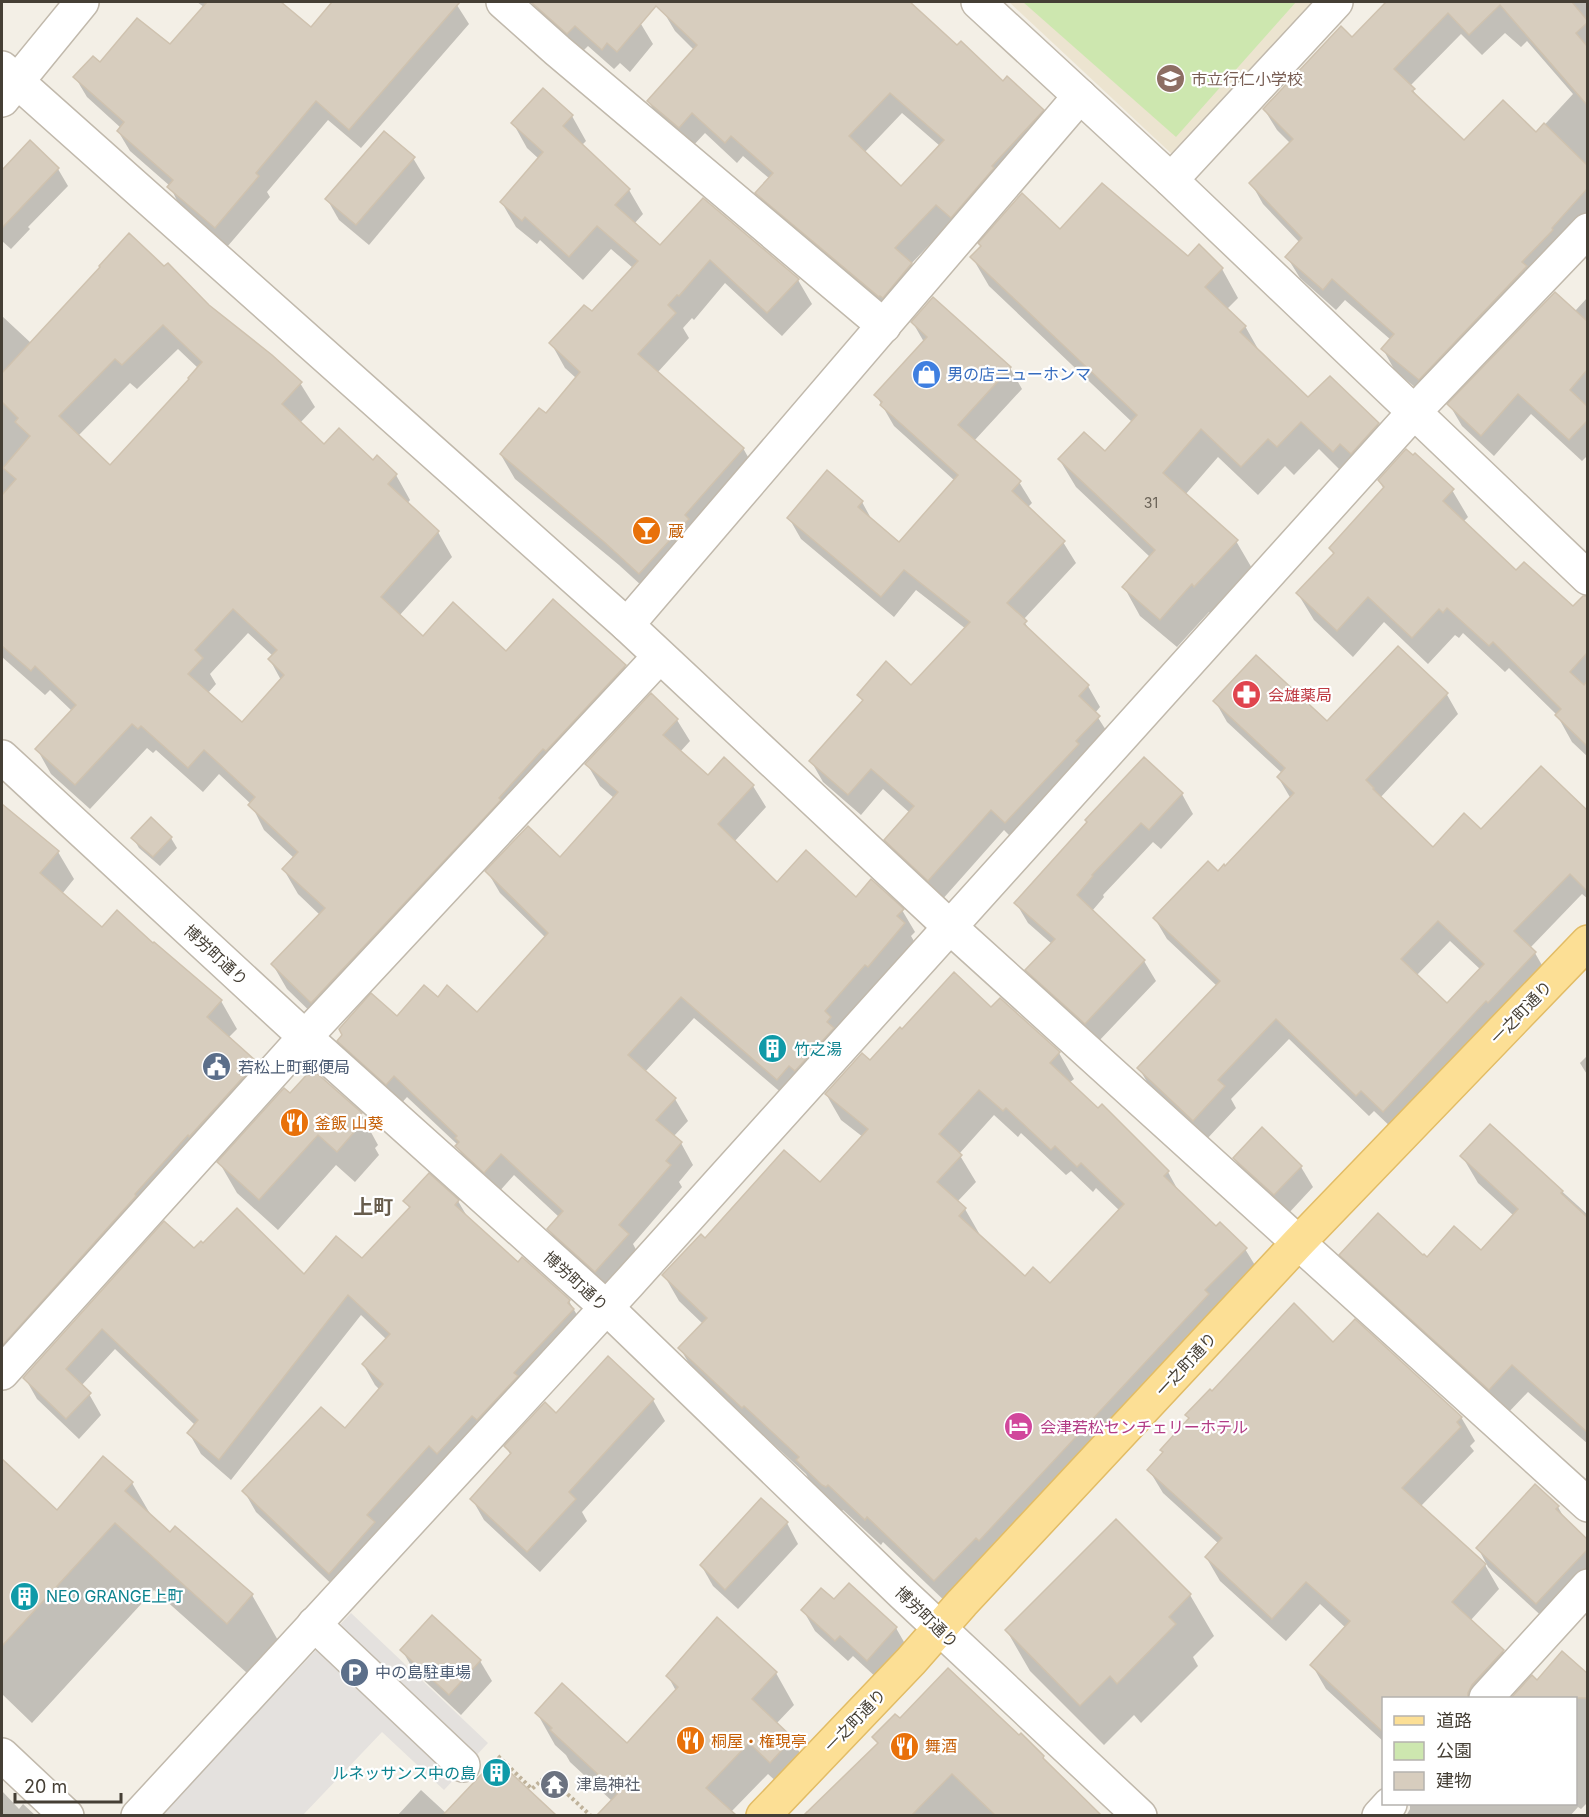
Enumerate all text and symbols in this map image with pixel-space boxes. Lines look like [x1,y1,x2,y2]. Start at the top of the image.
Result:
school or university icon: 市立行仁小学校 [1154,63,1186,95]
place label: 市立行仁小学校 [1191,69,1303,89]
shop icon: 男の店ニューホンマ [910,358,942,390]
place label: 男の店ニューホンマ [947,364,1091,384]
house number: 31 [1144,494,1158,511]
bar icon: 蔵 [631,515,663,547]
place label: 蔵 [668,521,684,541]
pharmacy icon: 会雄薬局 [1231,679,1263,711]
place label: 会雄薬局 [1268,685,1332,705]
street label: 博労町通り [180,920,252,990]
street label: 一之町通り [1486,976,1556,1048]
building icon: 竹之湯 [757,1033,789,1065]
place label: 竹之湯 [794,1039,842,1059]
public building icon: 若松上町郵便局 [201,1051,233,1083]
place label: 若松上町郵便局 [238,1057,350,1077]
restaurant icon: 釜飯 山葵 [278,1107,310,1139]
place label: 釜飯 山葵 [315,1113,384,1133]
district label: 上町 [353,1195,393,1219]
street label: 博労町通り [540,1247,612,1315]
street label: 一之町通り [1151,1328,1221,1400]
hotel icon: 会津若松センチェリーホテル [1003,1411,1035,1443]
place label: 会津若松センチェリーホテル [1040,1417,1248,1437]
building icon: NEO GRANGE上町 [9,1580,41,1612]
street label: 博労町通り [891,1582,963,1652]
place label: NEO GRANGE上町 [46,1586,183,1606]
parking icon: 中の島駐車場 [338,1656,370,1688]
place label: 中の島駐車場 [375,1662,471,1682]
street label: 一之町通り [820,1684,890,1756]
legend [1382,1697,1577,1805]
text: 道路 [1436,1710,1472,1731]
restaurant icon: 桐屋・権現亭 [674,1725,706,1757]
restaurant icon: 舞酒 [888,1730,920,1762]
place label: 桐屋・権現亭 [711,1731,807,1751]
place label: 舞酒 [925,1736,957,1756]
text: 公園 [1436,1740,1472,1761]
building icon: ルネッサンス中の島 [481,1757,513,1789]
place label: ルネッサンス中の島 [332,1763,476,1783]
scale bar [15,1766,122,1804]
temple icon: 津島神社 [539,1768,571,1800]
text: 建物 [1436,1770,1472,1791]
place label: 津島神社 [576,1774,640,1794]
text: 20 m [24,1776,67,1797]

